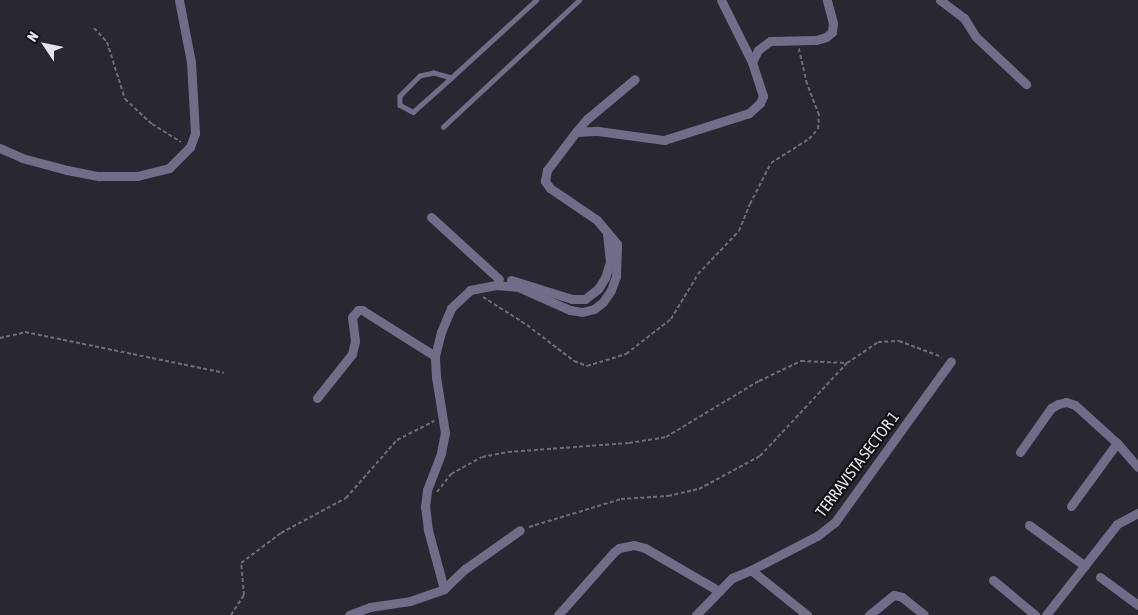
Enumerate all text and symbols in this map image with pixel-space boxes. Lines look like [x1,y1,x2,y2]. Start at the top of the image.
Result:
north arrow [20,20,70,70]
text: N [24,29,42,45]
street label: TERRAVISTA SECTOR 1 [811,408,903,520]

